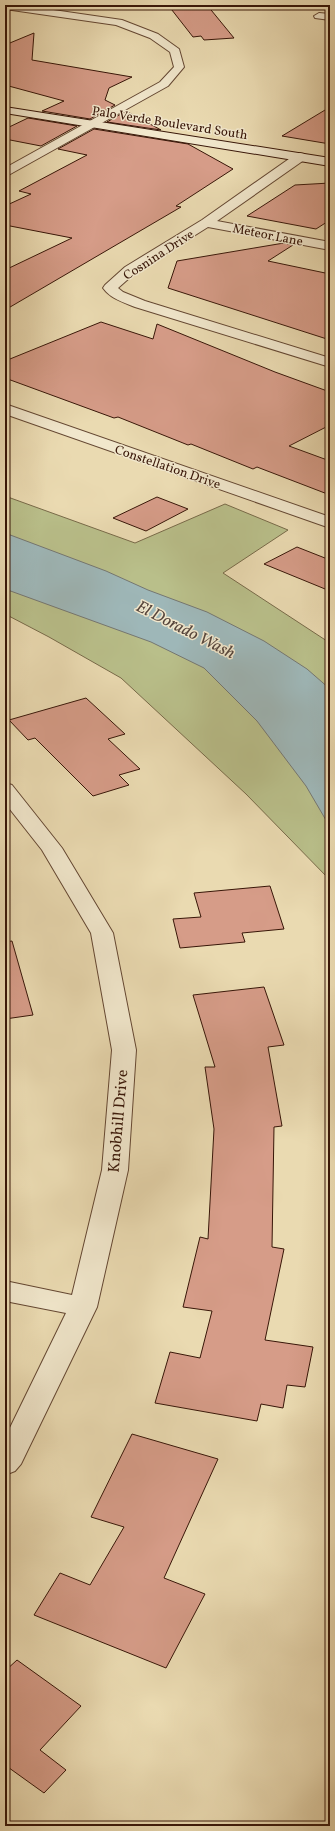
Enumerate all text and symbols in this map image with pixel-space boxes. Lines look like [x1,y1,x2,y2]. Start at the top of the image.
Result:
street label: Palo Verde Boulevard South [91,103,249,145]
street label: Meteor Lane [231,220,304,252]
street label: Cosnina Drive [120,226,198,285]
street label: Constellation Drive [112,441,223,494]
water label: El Dorado Wash [132,595,239,665]
street label: Knobhill Drive [104,1069,134,1174]

